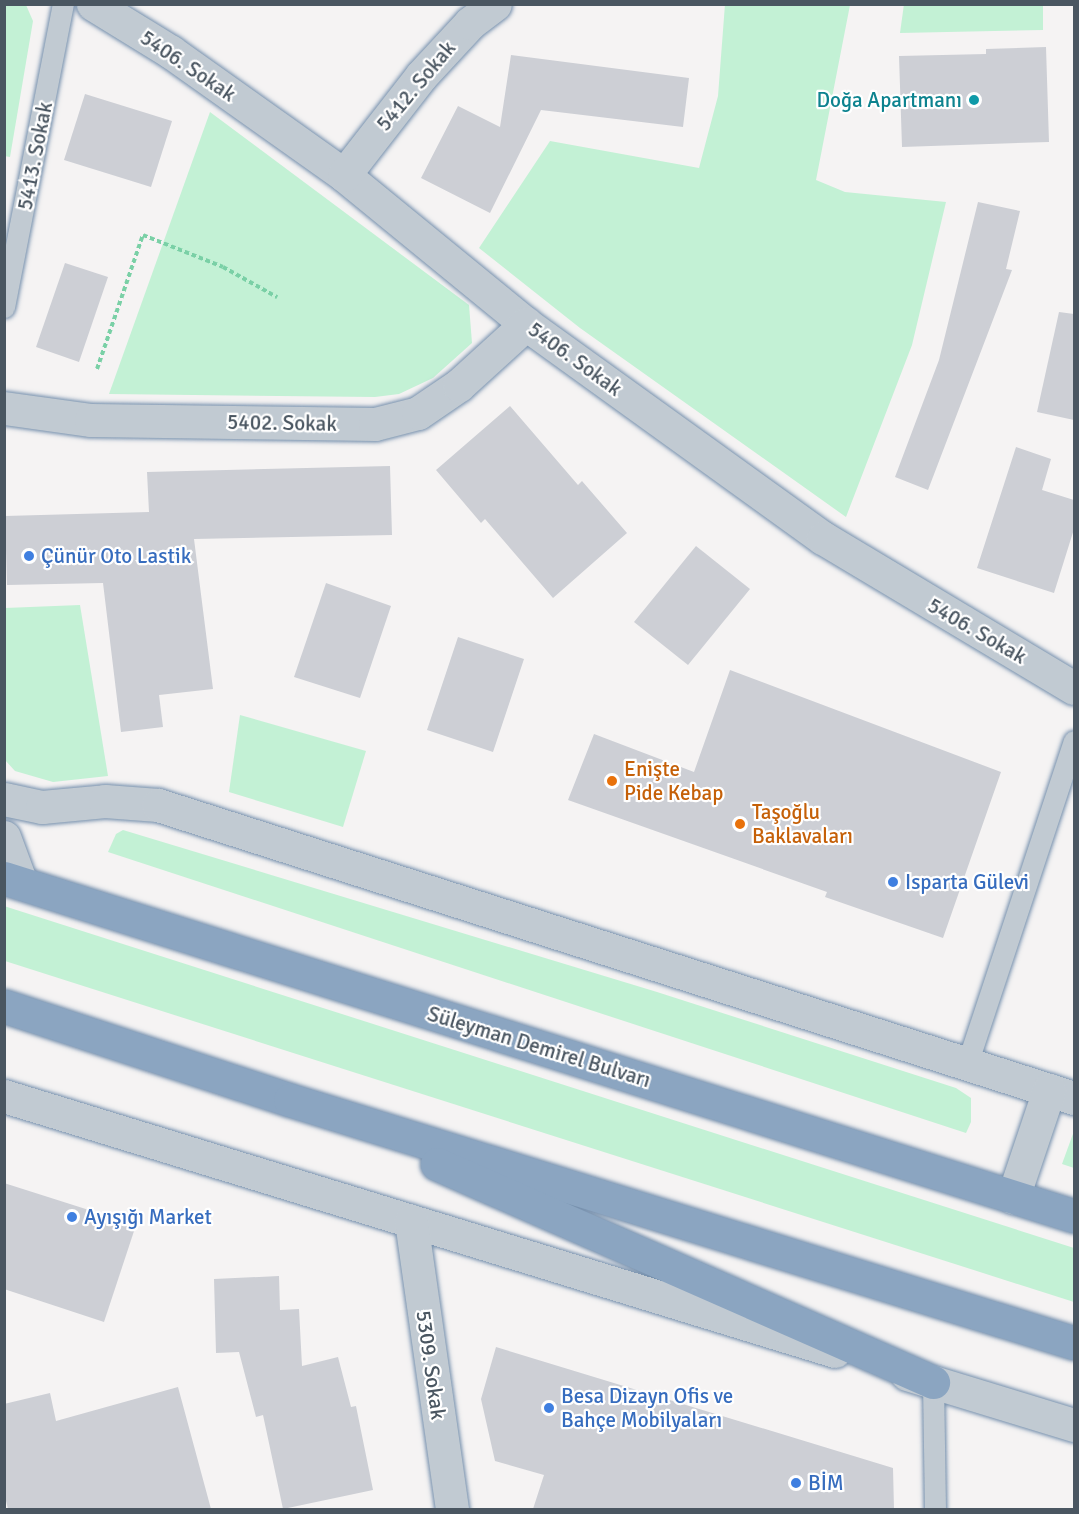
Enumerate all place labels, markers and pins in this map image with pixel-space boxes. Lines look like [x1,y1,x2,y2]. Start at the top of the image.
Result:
place label: Doğa Apartmanı [816,87,962,113]
marker: Doğa Apartmanı [967,93,981,107]
place label: Çünür Oto Lastik [41,543,191,569]
marker: Çünür Oto Lastik [22,549,36,563]
place label: Enişte Pide Kebap [624,756,723,806]
marker: Enişte Pide Kebap [605,774,619,788]
place label: Taşoğlu Baklavaları [752,799,853,849]
marker: Taşoğlu Baklavaları [733,817,747,831]
place label: Isparta Gülevi [905,869,1029,895]
marker: Isparta Gülevi [886,875,900,889]
place label: Ayışığı Market [84,1204,212,1230]
marker: Ayışığı Market [65,1210,79,1224]
place label: Besa Dizayn Ofis ve Bahçe Mobilyaları [561,1383,733,1433]
marker: Besa Dizayn Ofis ve Bahçe Mobilyaları [542,1401,556,1415]
place label: BİM [808,1470,844,1496]
marker: BİM [789,1476,803,1490]

